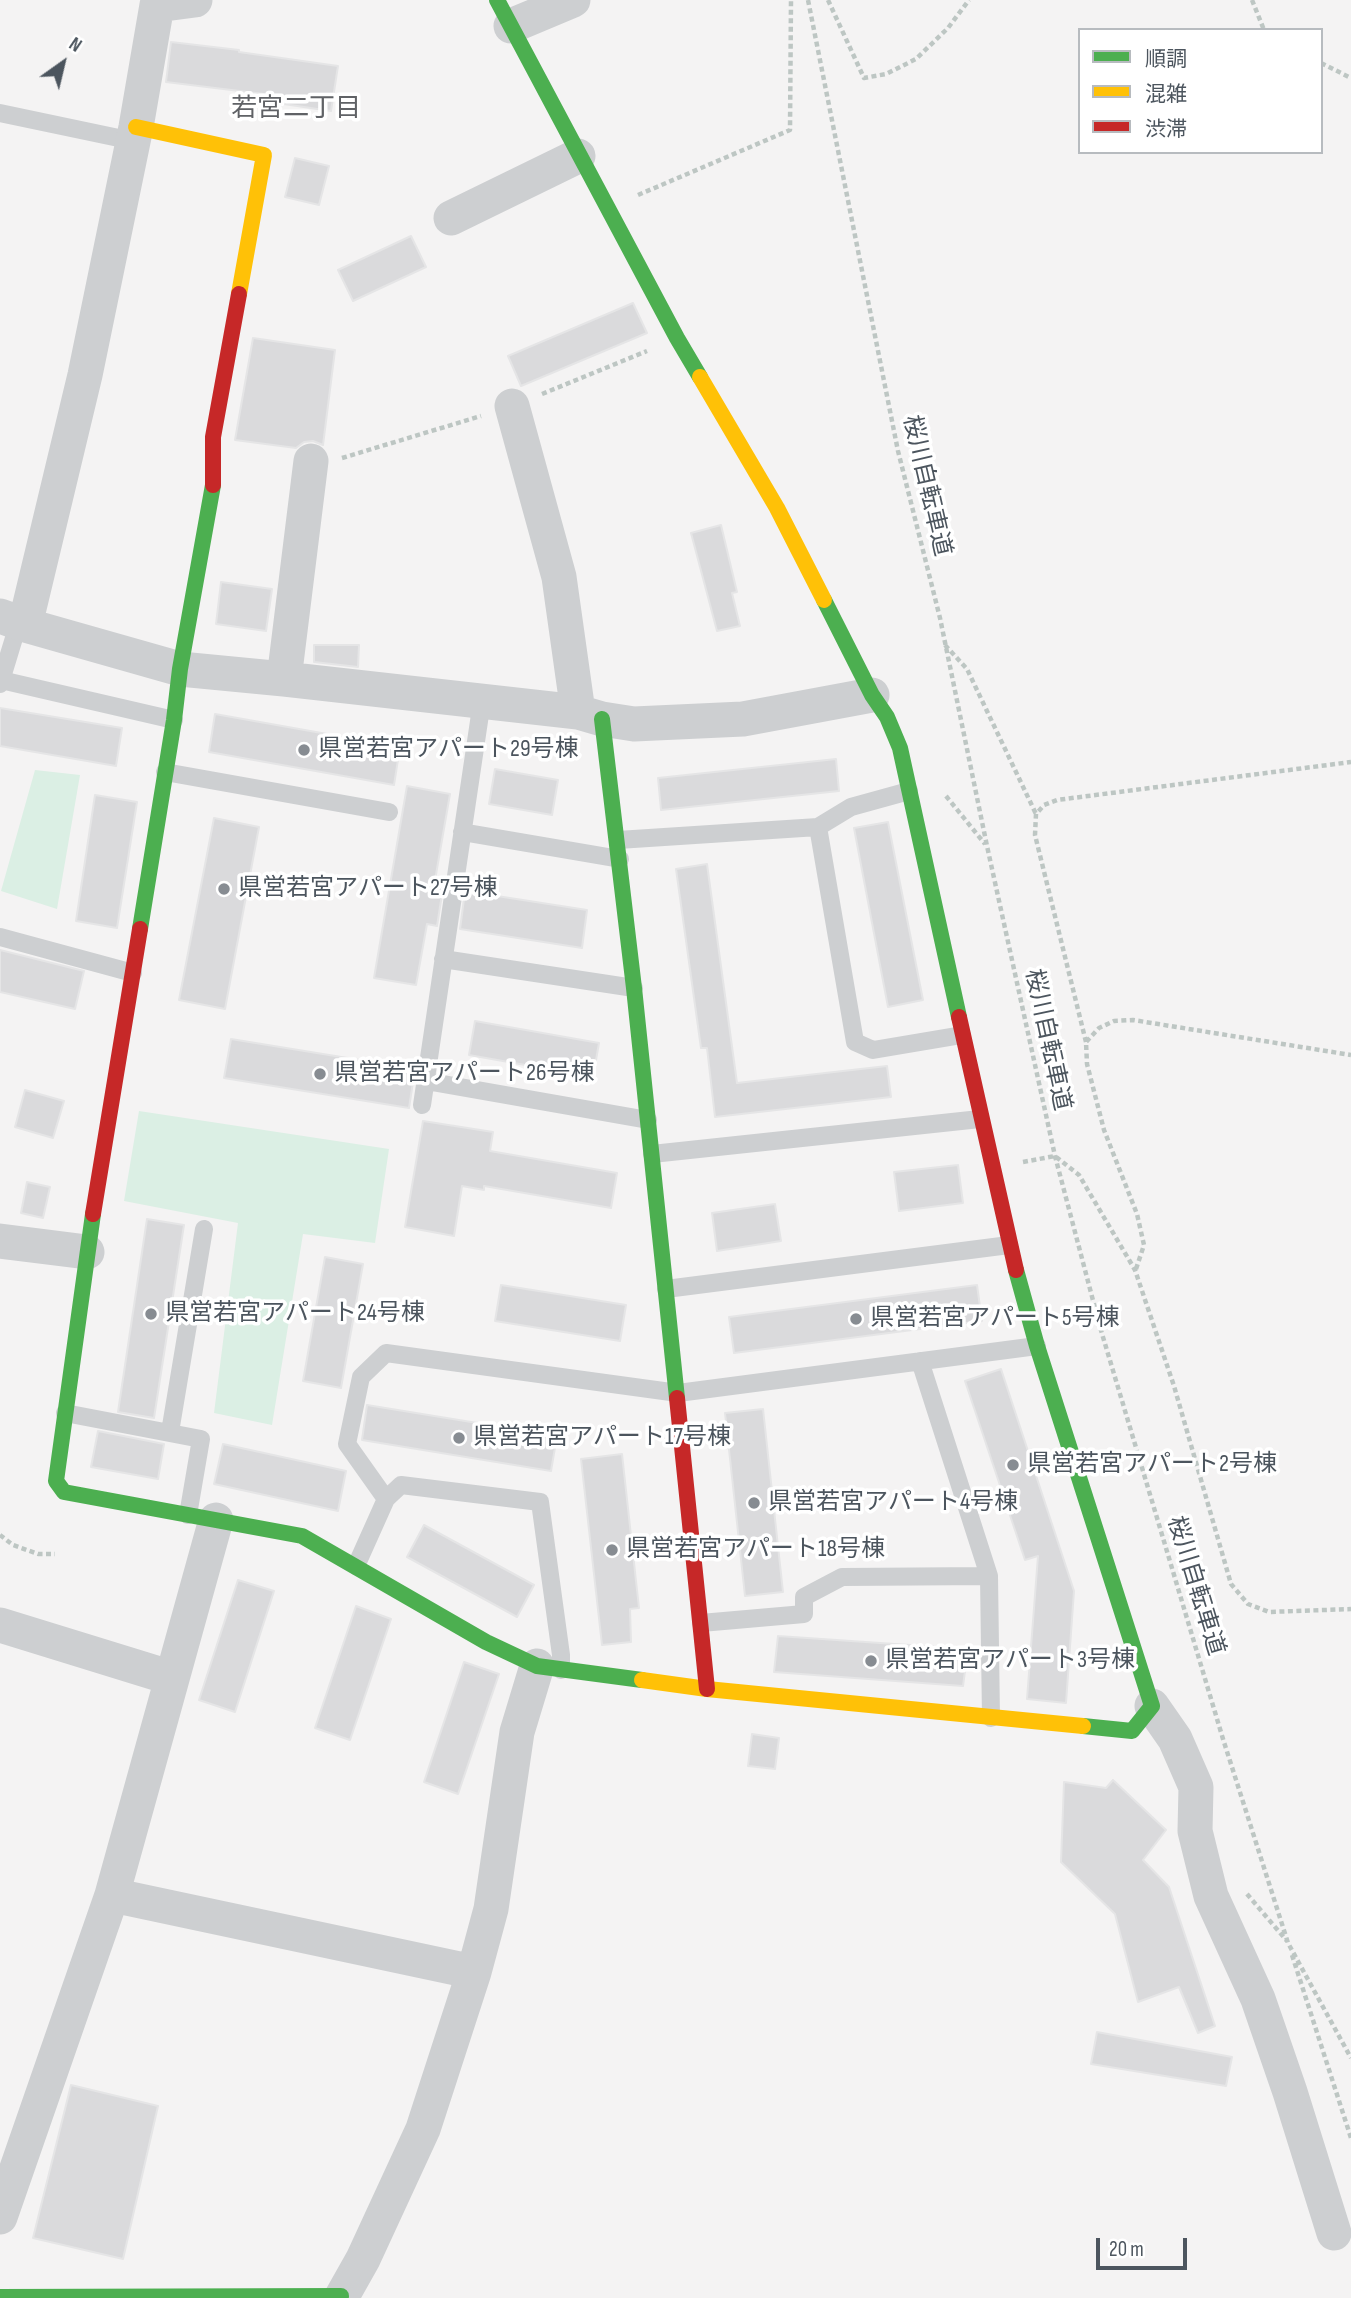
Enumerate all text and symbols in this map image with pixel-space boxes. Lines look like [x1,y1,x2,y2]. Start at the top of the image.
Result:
north arrow [28,28,98,98]
legend [1078,28,1323,154]
text: N [64,33,86,58]
text: 順調 [1145,47,1187,72]
text: 混雑 [1145,82,1187,107]
district label: 若宮二丁目 [231,93,361,125]
text: 渋滞 [1145,117,1187,142]
street label: 桜川自転車道 [896,413,956,559]
place label: 県営若宮アパート29号棟 [318,736,579,764]
marker: 県営若宮アパート29号棟 [296,742,312,758]
place label: 県営若宮アパート27号棟 [238,875,498,903]
marker: 県営若宮アパート27号棟 [216,881,232,897]
street label: 桜川自転車道 [1018,967,1076,1113]
place label: 県営若宮アパート26号棟 [334,1060,594,1088]
marker: 県営若宮アパート26号棟 [312,1066,328,1082]
place label: 県営若宮アパート24号棟 [165,1300,425,1328]
place label: 県営若宮アパート5号棟 [870,1305,1120,1333]
marker: 県営若宮アパート24号棟 [143,1306,159,1322]
marker: 県営若宮アパート5号棟 [848,1311,864,1327]
place label: 県営若宮アパート17号棟 [473,1424,731,1452]
marker: 県営若宮アパート17号棟 [451,1430,467,1446]
place label: 県営若宮アパート2号棟 [1027,1451,1277,1479]
marker: 県営若宮アパート2号棟 [1005,1457,1021,1473]
place label: 県営若宮アパート4号棟 [768,1489,1018,1517]
marker: 県営若宮アパート4号棟 [746,1495,762,1511]
street label: 桜川自転車道 [1160,1513,1230,1659]
place label: 県営若宮アパート18号棟 [626,1536,885,1564]
marker: 県営若宮アパート18号棟 [604,1542,620,1558]
place label: 県営若宮アパート3号棟 [885,1647,1135,1675]
marker: 県営若宮アパート3号棟 [863,1653,879,1669]
scale bar [1099,2224,1190,2268]
text: 20 m [1109,2237,1144,2262]

